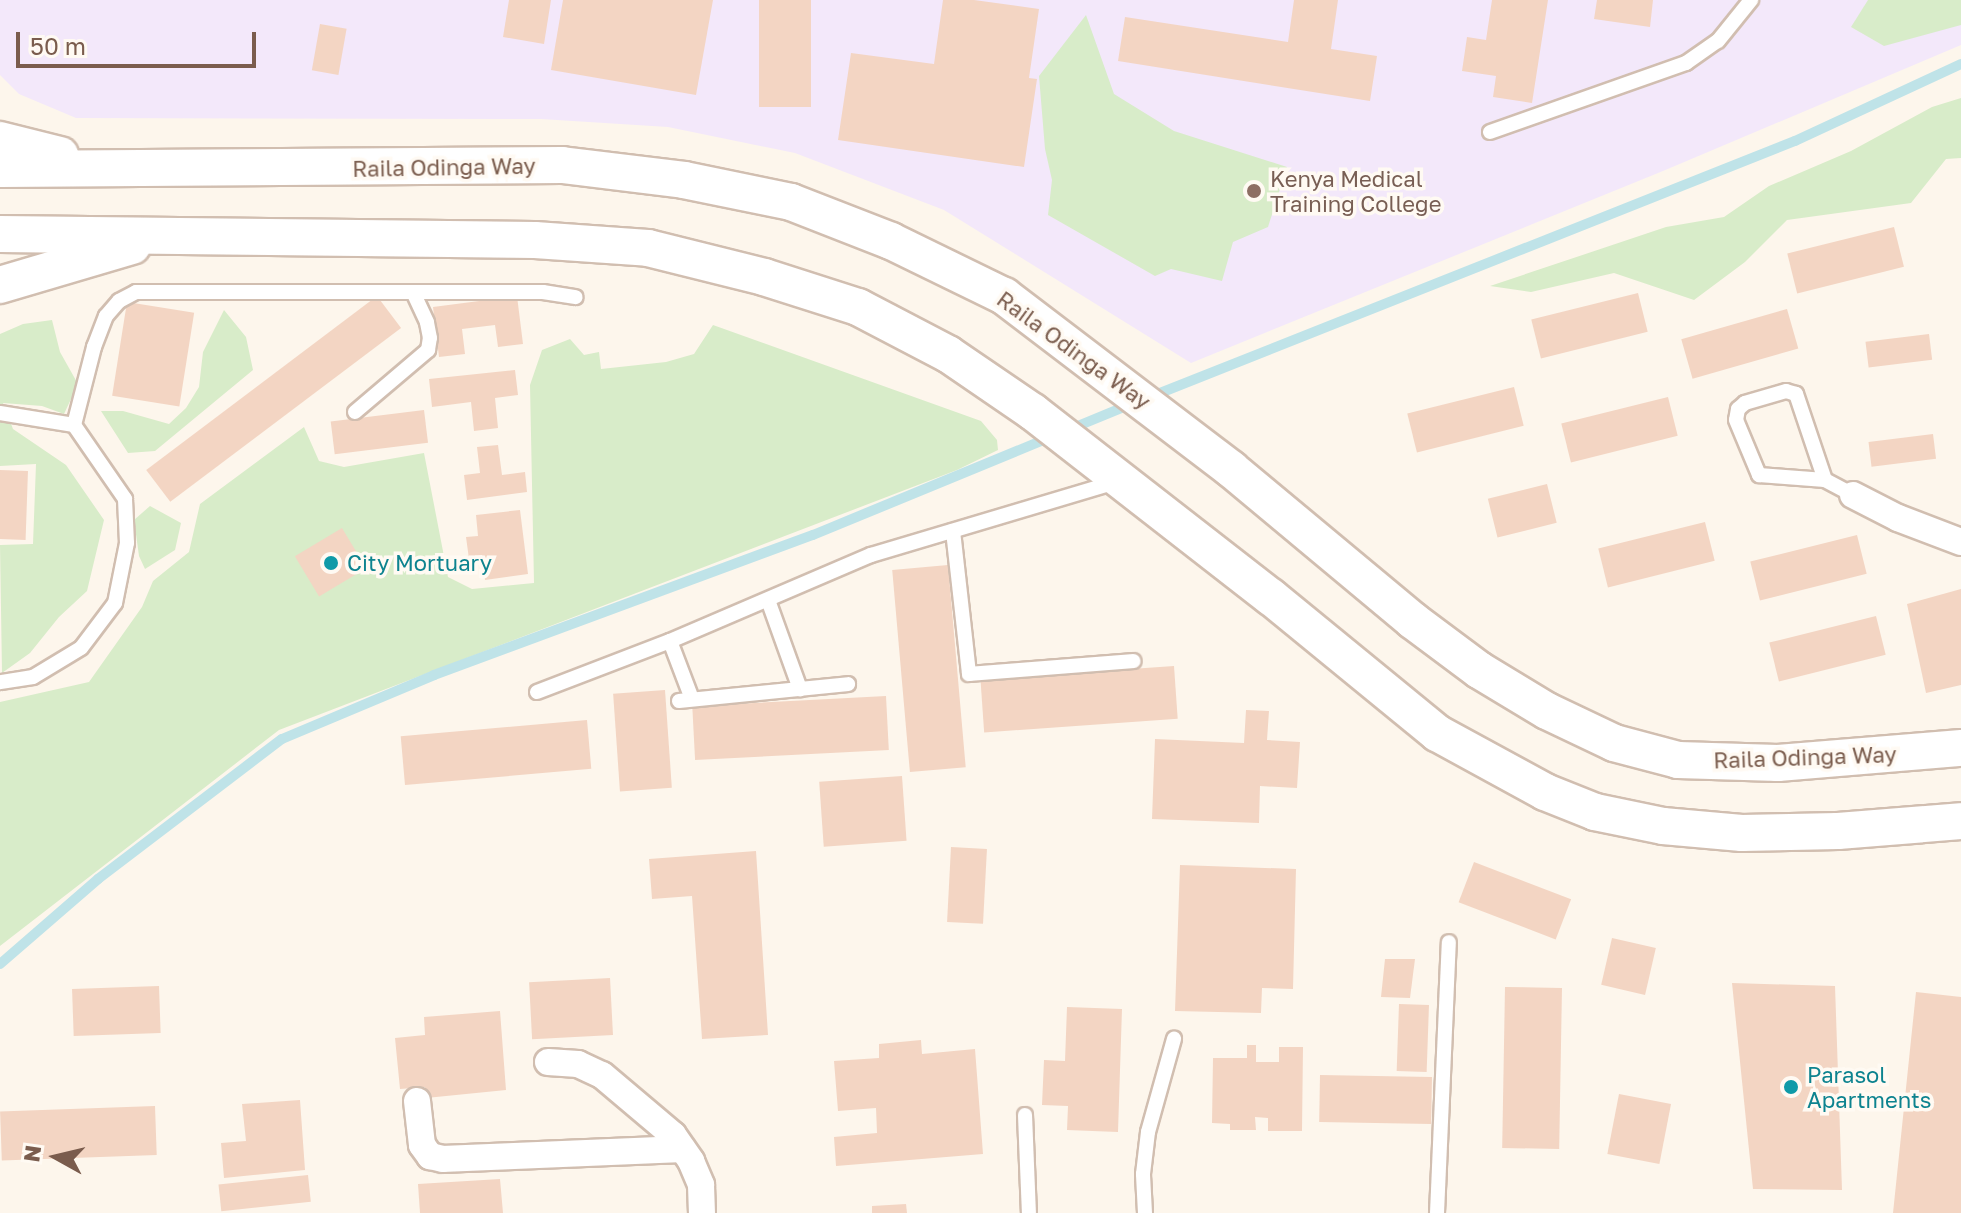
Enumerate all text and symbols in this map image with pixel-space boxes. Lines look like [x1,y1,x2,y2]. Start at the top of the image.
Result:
scale bar [20,16,260,66]
text: 50 m [30,31,86,60]
street label: Raila Odinga Way [352,152,536,182]
place label: Kenya Medical Training College [1270,165,1441,216]
marker: Kenya Medical Training College [1245,182,1263,200]
street label: Raila Odinga Way [992,285,1156,415]
place label: City Mortuary [347,550,492,576]
marker: City Mortuary [322,554,340,572]
street label: Raila Odinga Way [1713,741,1897,773]
place label: Parasol Apartments [1807,1061,1932,1112]
marker: Parasol Apartments [1782,1078,1800,1096]
north arrow [16,1117,96,1197]
text: N [17,1143,46,1164]

